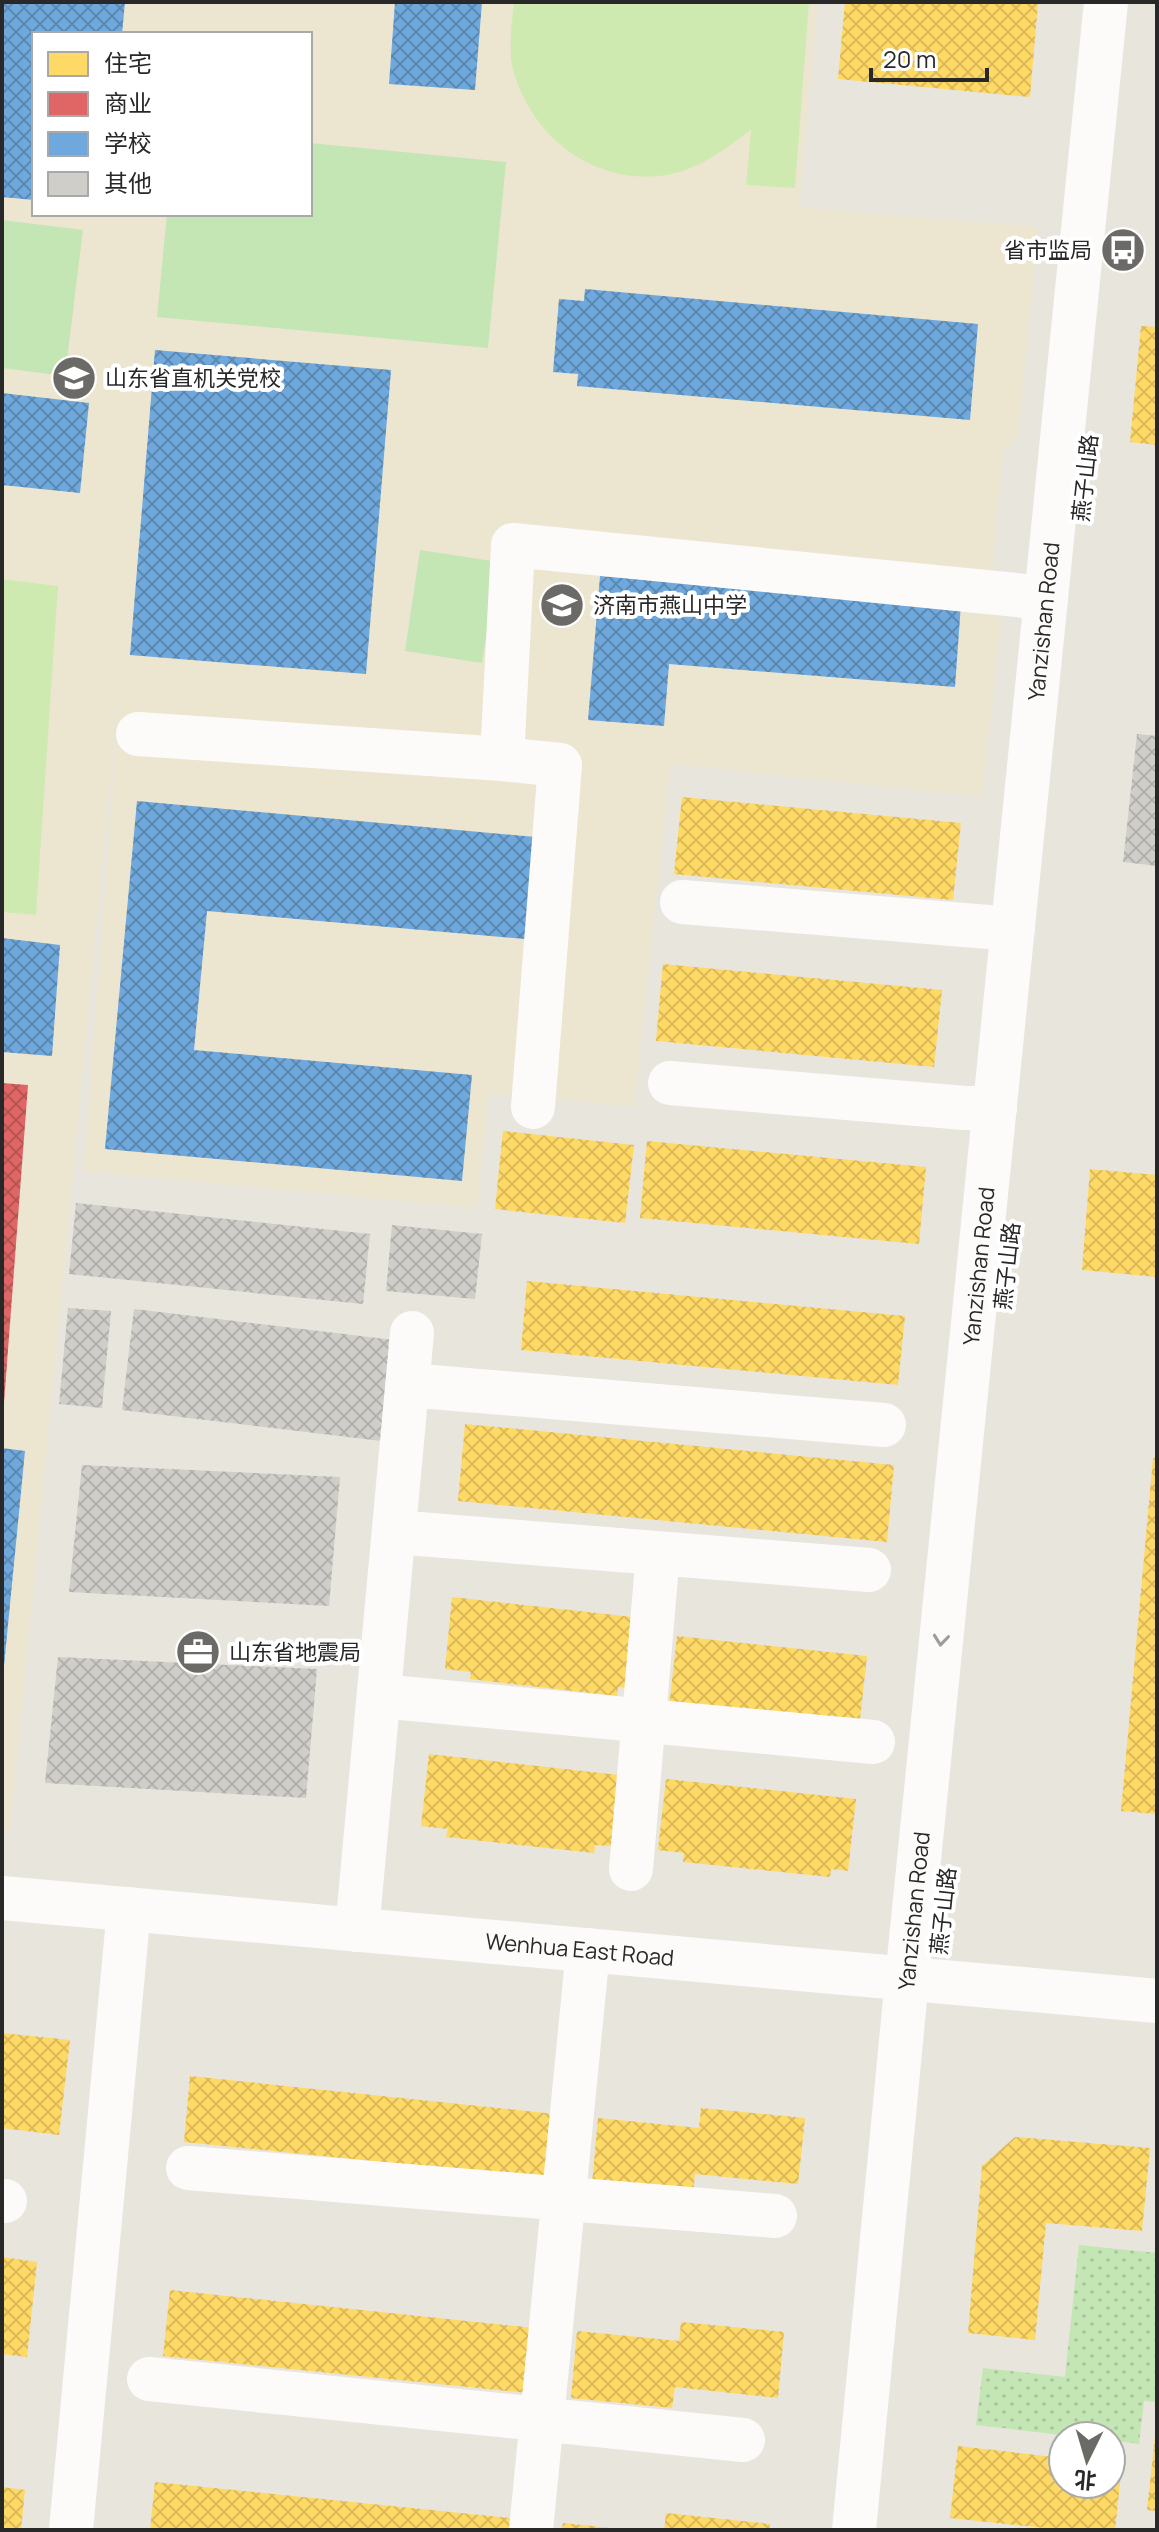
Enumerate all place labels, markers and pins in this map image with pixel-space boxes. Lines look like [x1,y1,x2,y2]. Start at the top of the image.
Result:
bus stop icon: 省市监局 [1099,226,1147,274]
place label: 省市监局 [1004,235,1092,265]
school or university icon: 山东省直机关党校 [50,354,98,402]
place label: 山东省直机关党校 [105,363,281,393]
school or university icon: 济南市燕山中学 [538,581,586,629]
place label: 济南市燕山中学 [593,590,747,620]
office icon: 山东省地震局 [174,1628,222,1676]
place label: 山东省地震局 [229,1637,361,1667]

